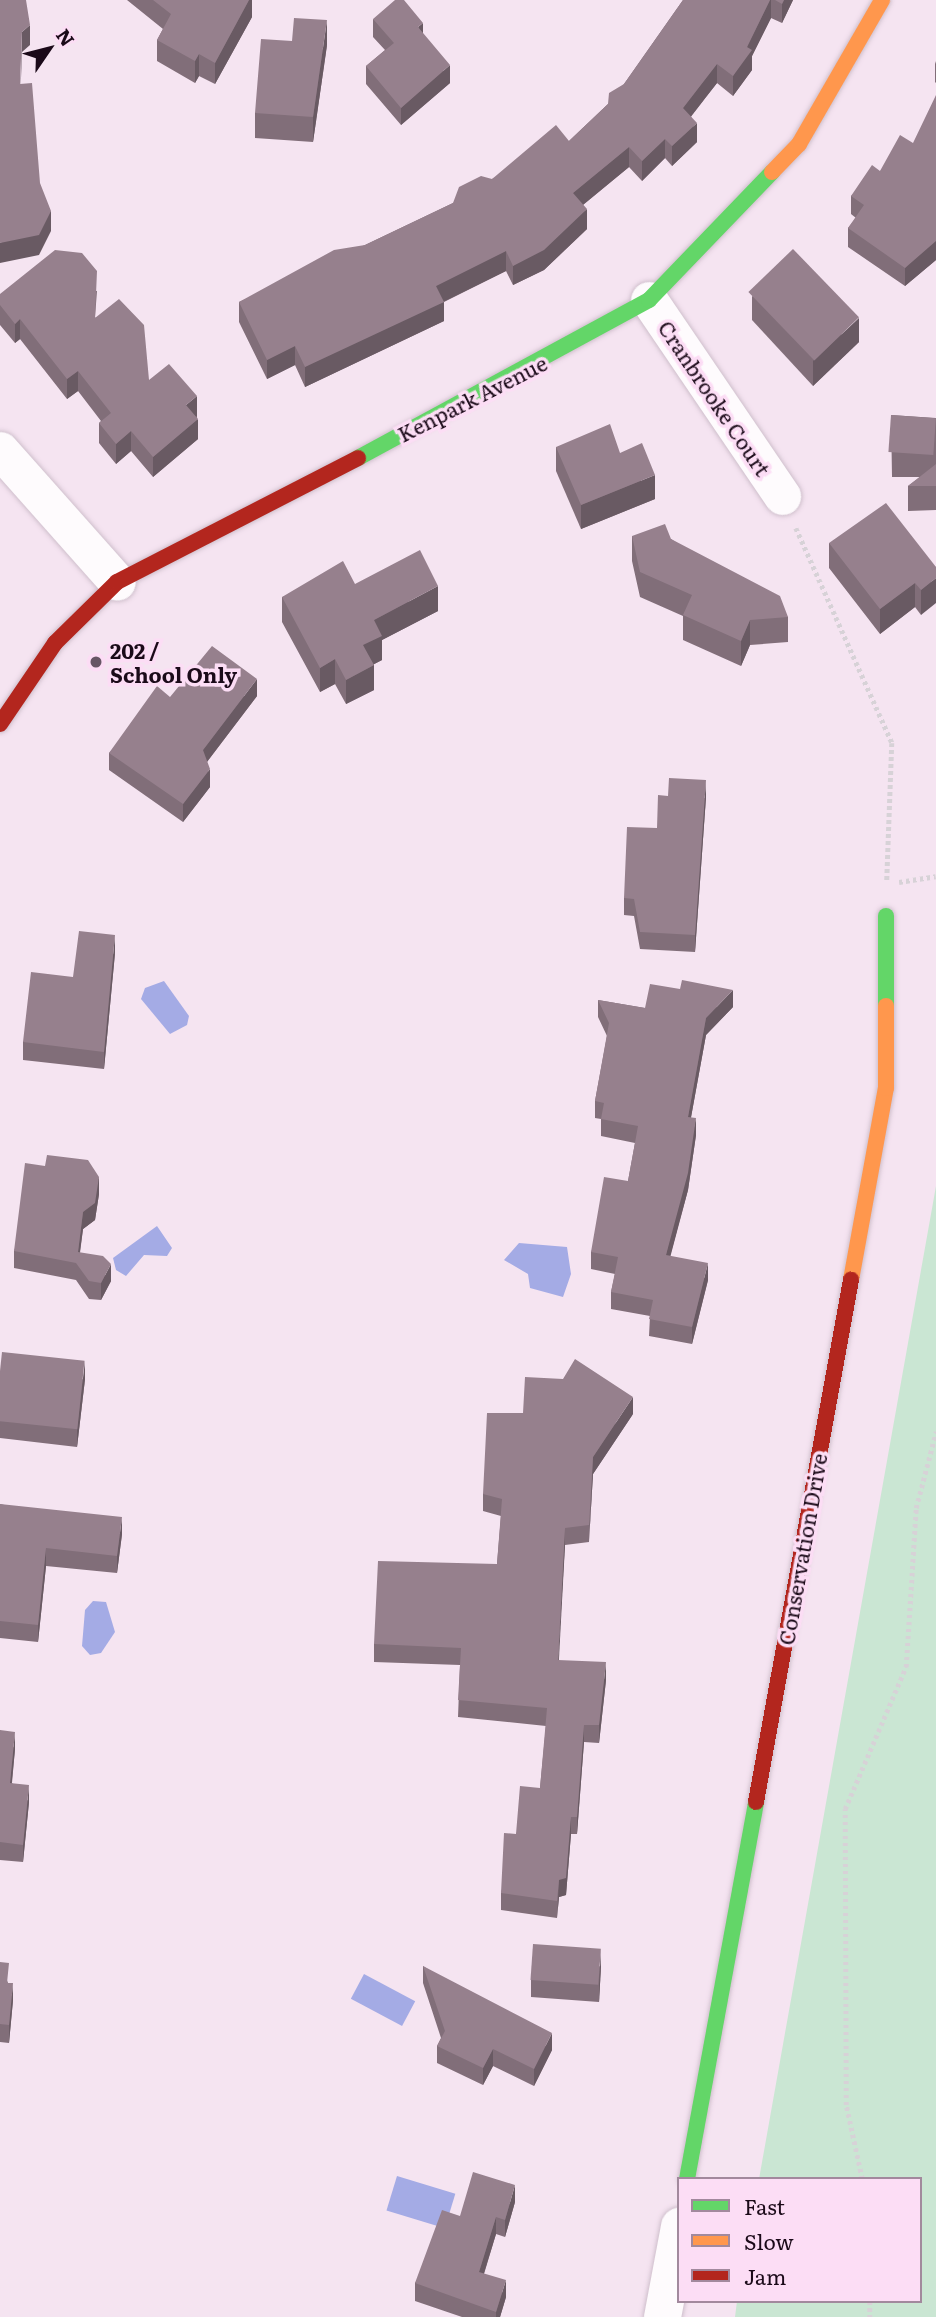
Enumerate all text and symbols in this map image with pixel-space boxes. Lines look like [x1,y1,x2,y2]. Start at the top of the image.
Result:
north arrow [14,14,84,84]
text: N [50,22,82,52]
street label: Cranbrooke Court [654,316,776,480]
street label: Kenpark Avenue [393,350,551,446]
place label: 202 / School Only [110,637,237,687]
marker: 202 / School Only [88,654,104,670]
street label: Conservation Drive [773,1451,831,1647]
legend [677,2177,922,2303]
text: Fast [744,2190,785,2221]
text: Slow [744,2225,794,2256]
text: Jam [744,2260,786,2291]

